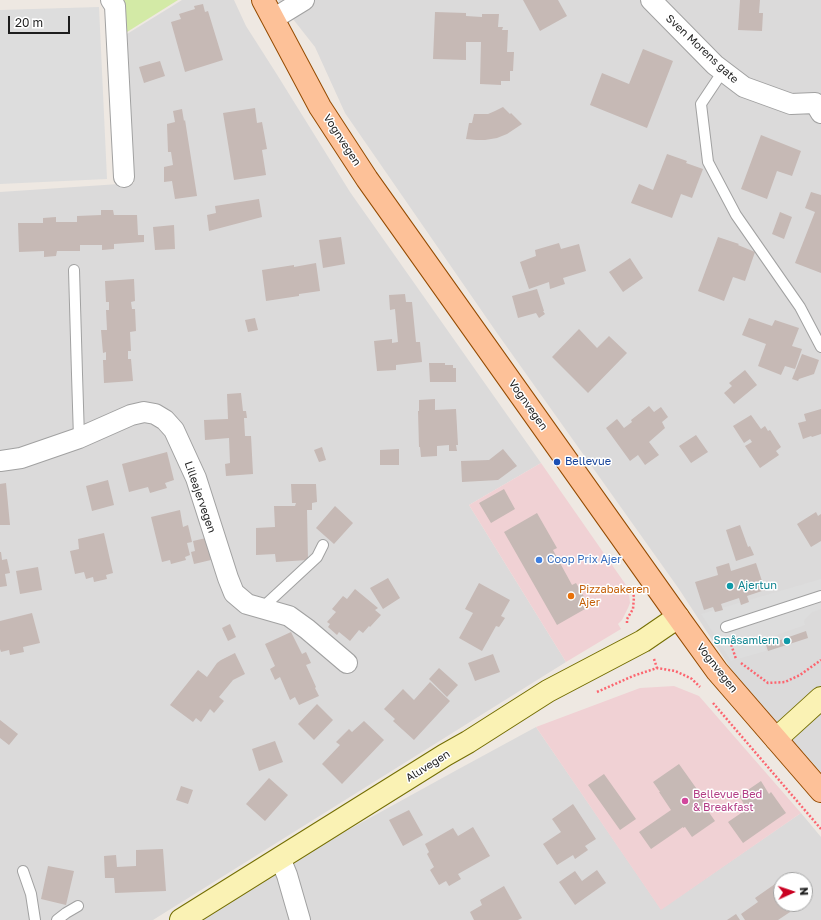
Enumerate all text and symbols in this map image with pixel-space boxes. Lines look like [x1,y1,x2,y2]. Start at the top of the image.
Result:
scale bar [10,8,72,34]
street label: Sven Morens gate [663,12,741,86]
text: 20 m [15,15,43,30]
street label: Vognvegen [320,112,364,168]
street label: Vognvegen [506,377,550,433]
place label: Bellevue [565,455,611,469]
marker: Bellevue [552,457,562,467]
street label: Lilleajervegen [182,459,218,535]
place label: Coop Prix Ajer [547,553,621,567]
marker: Coop Prix Ajer [534,555,544,565]
place label: Ajertun [738,579,777,593]
marker: Ajertun [725,581,735,591]
place label: Pizzabakeren Ajer [579,583,649,609]
marker: Pizzabakeren Ajer [566,591,576,601]
place label: Småsamlern [713,634,779,648]
marker: Småsamlern [782,636,792,646]
street label: Vognvegen [694,641,740,695]
street label: Aluvegen [403,747,453,785]
place label: Bellevue Bed & Breakfast [693,788,762,814]
marker: Bellevue Bed & Breakfast [680,796,690,806]
north arrow [773,872,813,912]
text: N [798,887,811,896]

